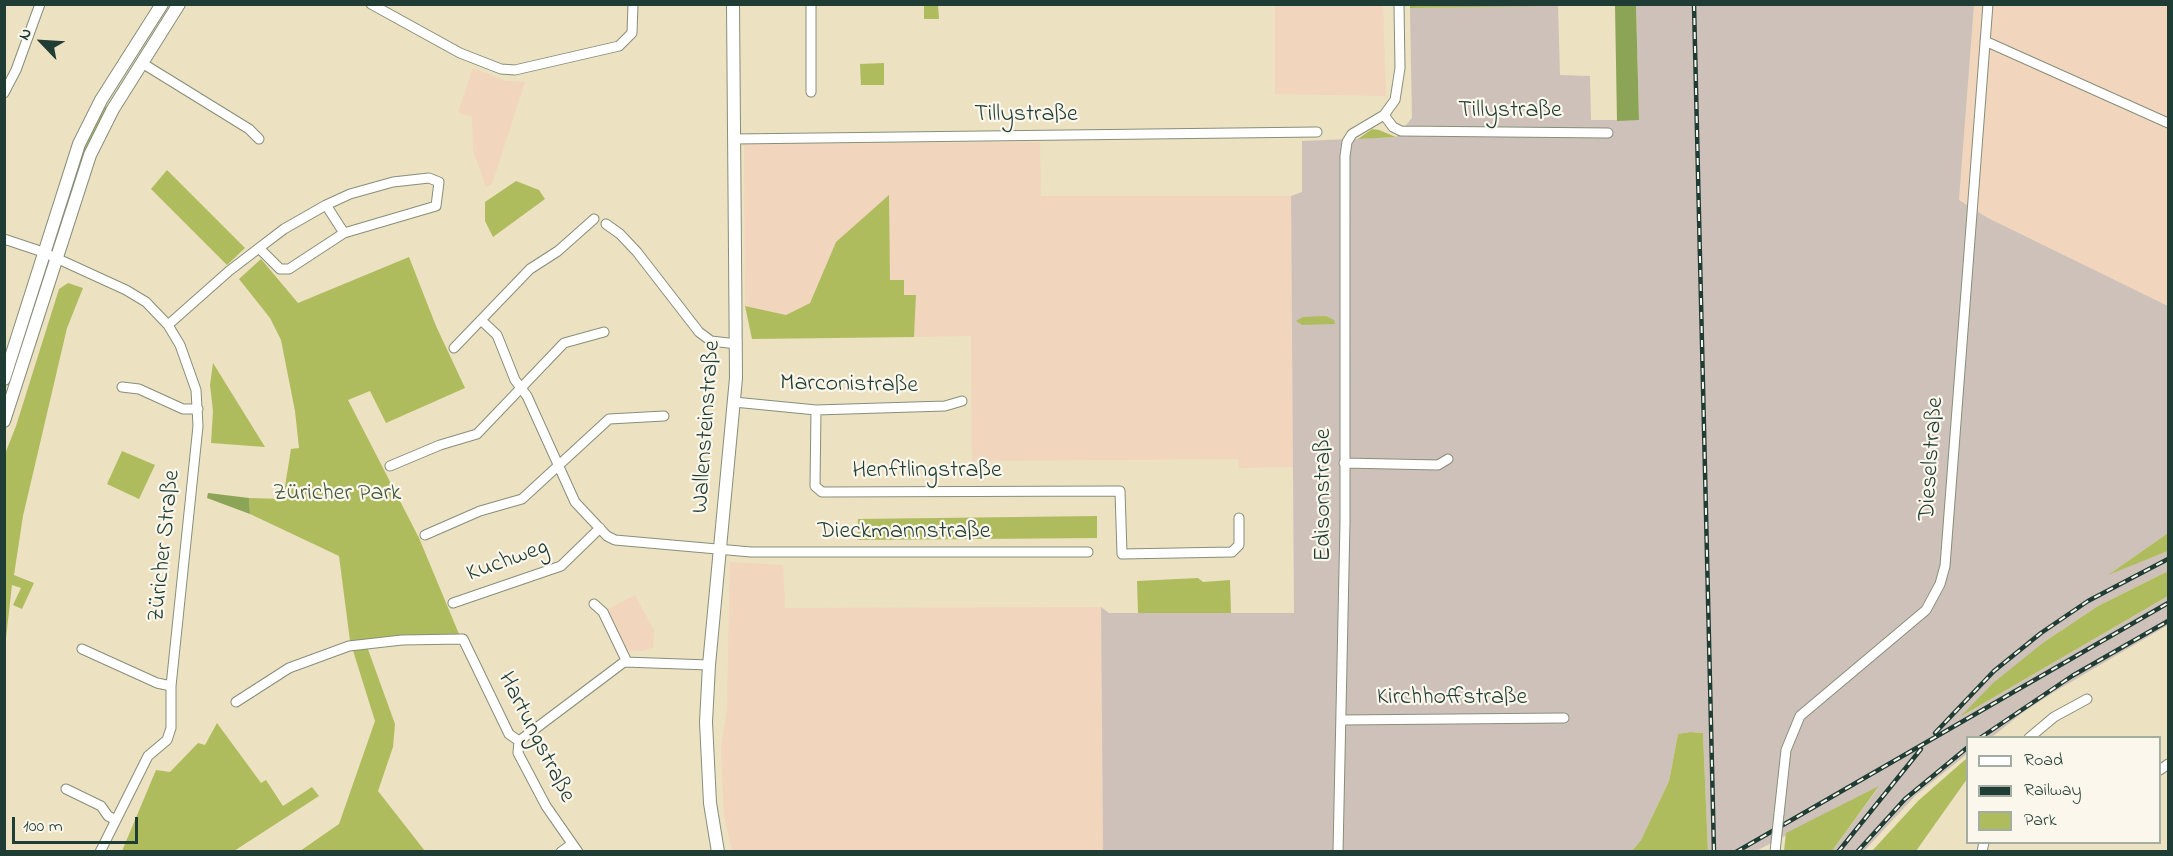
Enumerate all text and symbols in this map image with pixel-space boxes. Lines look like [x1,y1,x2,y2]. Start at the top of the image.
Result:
north arrow [12,12,72,72]
text: N [13,24,39,44]
street label: Tillystraße [1458,98,1562,126]
street label: Tillystraße [974,102,1078,130]
street label: Wallensteinstraße [688,340,728,514]
street label: Marconistraße [780,370,918,402]
street label: Dieselstraße [1914,396,1952,522]
street label: Edisonstraße [1311,429,1339,561]
street label: Henftlingstraße [852,458,1002,486]
street label: Züricher Straße [144,469,188,623]
park label: Züricher Park [273,481,401,509]
street label: Dieckmannstraße [817,519,991,547]
street label: Kuchweg [463,534,553,590]
street label: Hartungstraße [490,668,580,808]
street label: Kirchhoffstraße [1377,685,1527,713]
legend [1966,736,2161,844]
text: Road [2024,748,2063,774]
text: Railway [2024,778,2081,804]
scale bar [15,805,141,843]
text: Park [2024,808,2057,834]
text: 100 m [23,814,63,840]

